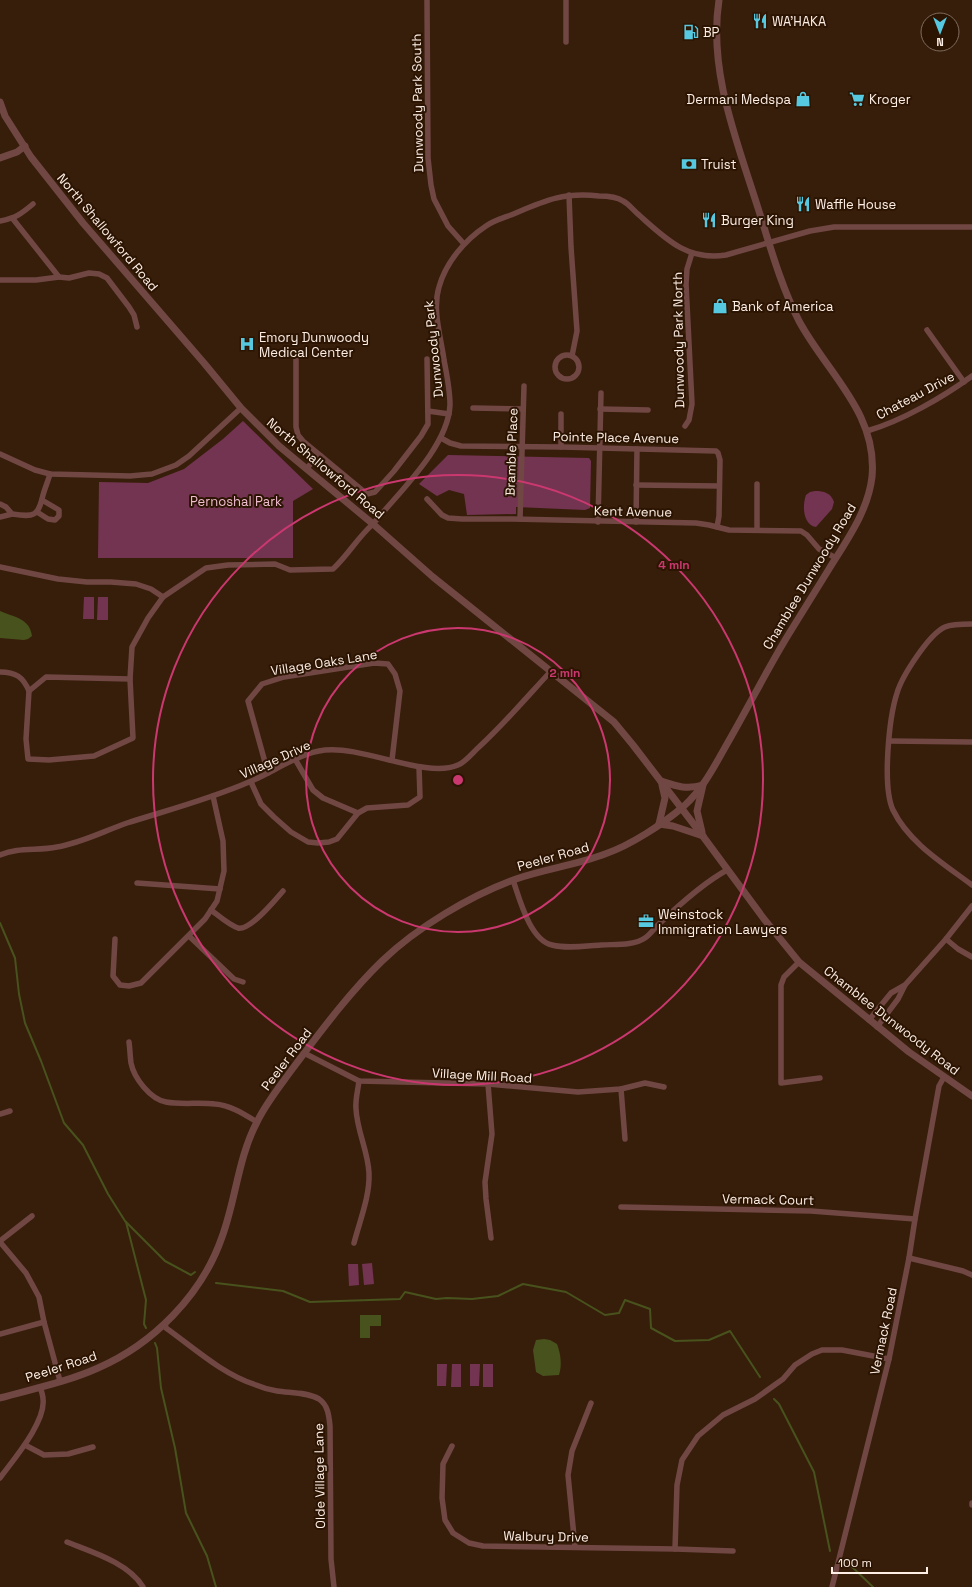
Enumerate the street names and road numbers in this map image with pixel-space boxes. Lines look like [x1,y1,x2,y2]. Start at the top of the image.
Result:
street label: Dunwoody Park South [408,33,427,173]
street label: North Shallowford Road [53,170,162,295]
street label: Dunwoody Park North [669,272,688,408]
street label: Dunwoody Park [420,300,447,398]
street label: Chateau Drive [873,368,957,423]
street label: Bramble Place [501,408,522,496]
street label: North Shallowford Road [263,414,388,523]
street label: Pointe Place Avenue [553,428,679,447]
street label: Chamblee Dunwoody Road [759,500,860,652]
street label: Kent Avenue [594,502,672,521]
street label: Village Oaks Lane [270,646,379,679]
street label: Village Drive [237,736,313,783]
street label: Peeler Road [515,838,591,875]
street label: Chamblee Dunwoody Road [820,962,963,1079]
street label: Peeler Road [257,1025,315,1094]
street label: Village Mill Road [431,1064,533,1087]
street label: Vermack Court [722,1190,814,1209]
street label: Vermack Road [866,1286,901,1376]
street label: Peeler Road [23,1347,99,1386]
street label: Olde Village Lane [310,1423,329,1529]
street label: Walbury Drive [503,1527,589,1546]

